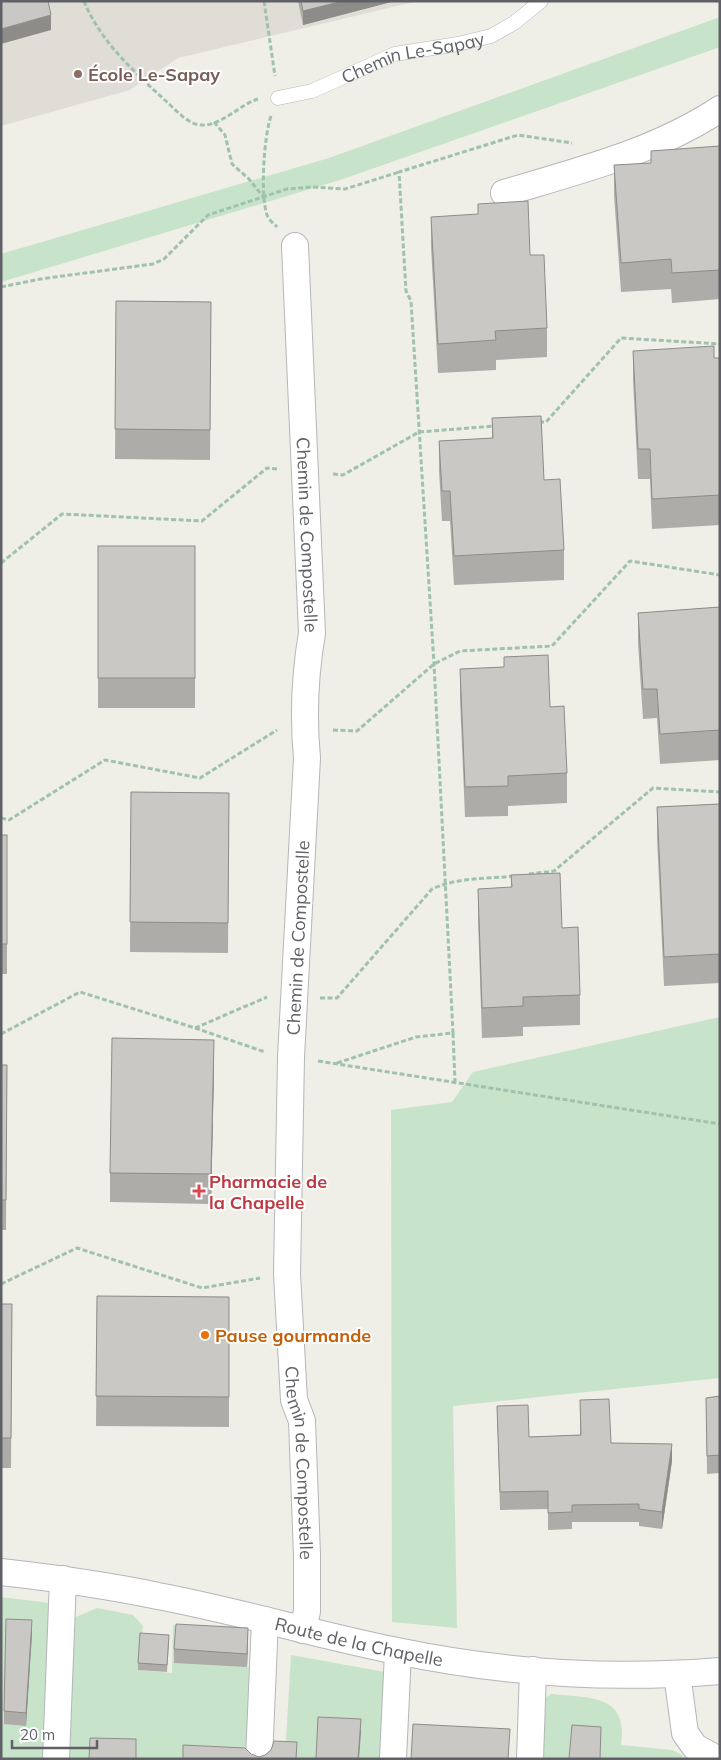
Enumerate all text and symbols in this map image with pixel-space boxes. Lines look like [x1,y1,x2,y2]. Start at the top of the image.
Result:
street label: Chemin Le-Sapay [338,26,487,88]
place label: École Le-Sapay [88,63,220,86]
marker: École Le-Sapay [72,68,84,80]
street label: Chemin de Compostelle [292,437,323,633]
street label: Chemin de Compostelle [281,840,315,1036]
place label: Pharmacie de la Chapelle [209,1170,327,1214]
marker: Pharmacie de la Chapelle [193,1185,205,1197]
place label: Pause gourmande [215,1324,371,1347]
marker: Pause gourmande [199,1329,211,1341]
street label: Chemin de Compostelle [281,1365,319,1560]
street label: Route de la Chapelle [273,1611,445,1671]
scale bar [12,1718,98,1750]
text: 20 m [20,1725,55,1744]

